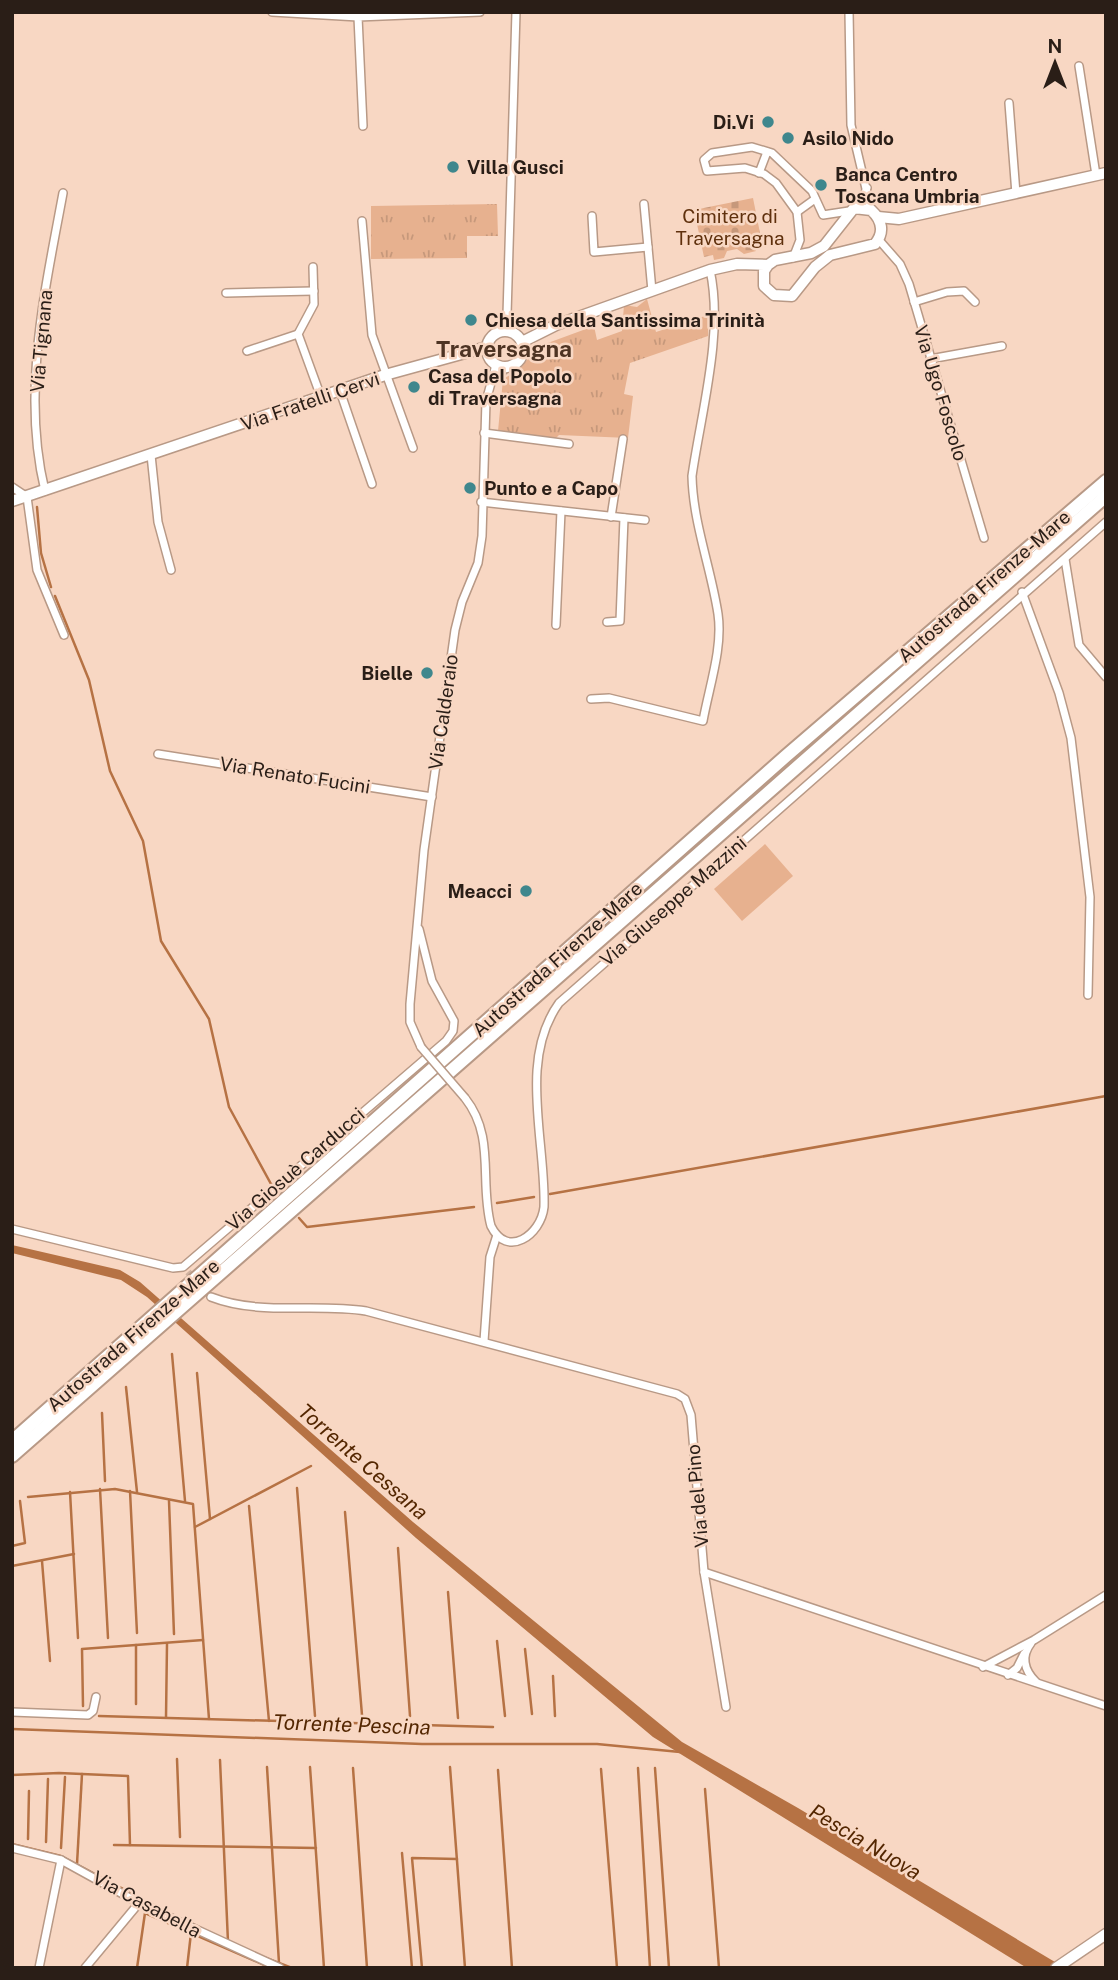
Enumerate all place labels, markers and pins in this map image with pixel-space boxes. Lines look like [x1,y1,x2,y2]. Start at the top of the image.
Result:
place label: Di.Vi [713,111,754,133]
marker: Di.Vi [760,114,776,130]
place label: Asilo Nido [802,127,894,149]
marker: Asilo Nido [780,130,796,146]
place label: Villa Gusci [467,156,564,178]
marker: Villa Gusci [445,159,461,175]
place label: Banca Centro Toscana Umbria [835,163,980,207]
marker: Banca Centro Toscana Umbria [813,177,829,193]
place label: Chiesa della Santissima Trinità [485,309,765,331]
marker: Chiesa della Santissima Trinità [463,312,479,328]
place label: Casa del Popolo di Traversagna [428,365,572,409]
marker: Casa del Popolo di Traversagna [406,379,422,395]
place label: Punto e a Capo [484,477,618,499]
marker: Punto e a Capo [462,480,478,496]
place label: Bielle [361,662,413,684]
marker: Bielle [419,665,435,681]
place label: Meacci [447,880,512,902]
marker: Meacci [518,883,534,899]

